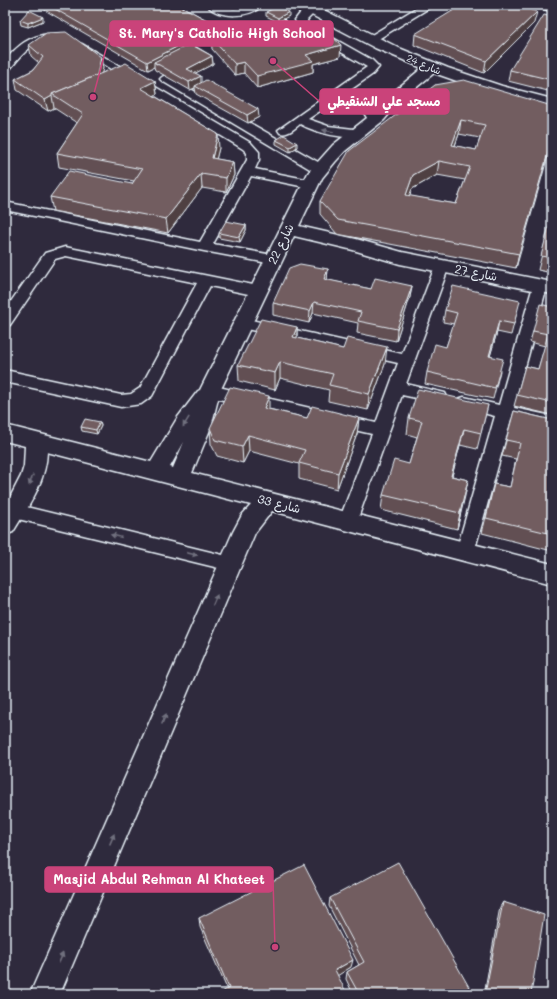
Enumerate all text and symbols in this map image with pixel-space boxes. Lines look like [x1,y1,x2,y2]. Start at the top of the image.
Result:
callout: St. Mary's Catholic High School [110,21,333,46]
text: St. Mary's Catholic High School [119,24,325,42]
street label: شارع 24 [404,50,444,79]
callout: مسجد علي الشنقيطي [320,89,449,114]
text: مسجد علي الشنقيطي [328,92,440,114]
one-way arrow [322,127,334,133]
street label: شارع 22 [263,221,299,267]
street label: شارع 27 [453,260,499,286]
one-way arrow [182,416,189,428]
one-way arrow [28,474,34,486]
street label: شارع 33 [256,490,302,518]
one-way arrow [110,533,123,539]
one-way arrow [186,552,199,558]
one-way arrow [212,594,218,606]
one-way arrow [161,713,167,725]
one-way arrow [109,833,115,844]
callout: Masjid Abdul Rehman Al Khateet [45,867,273,892]
text: Masjid Abdul Rehman Al Khateet [53,870,265,887]
one-way arrow [58,953,64,964]

